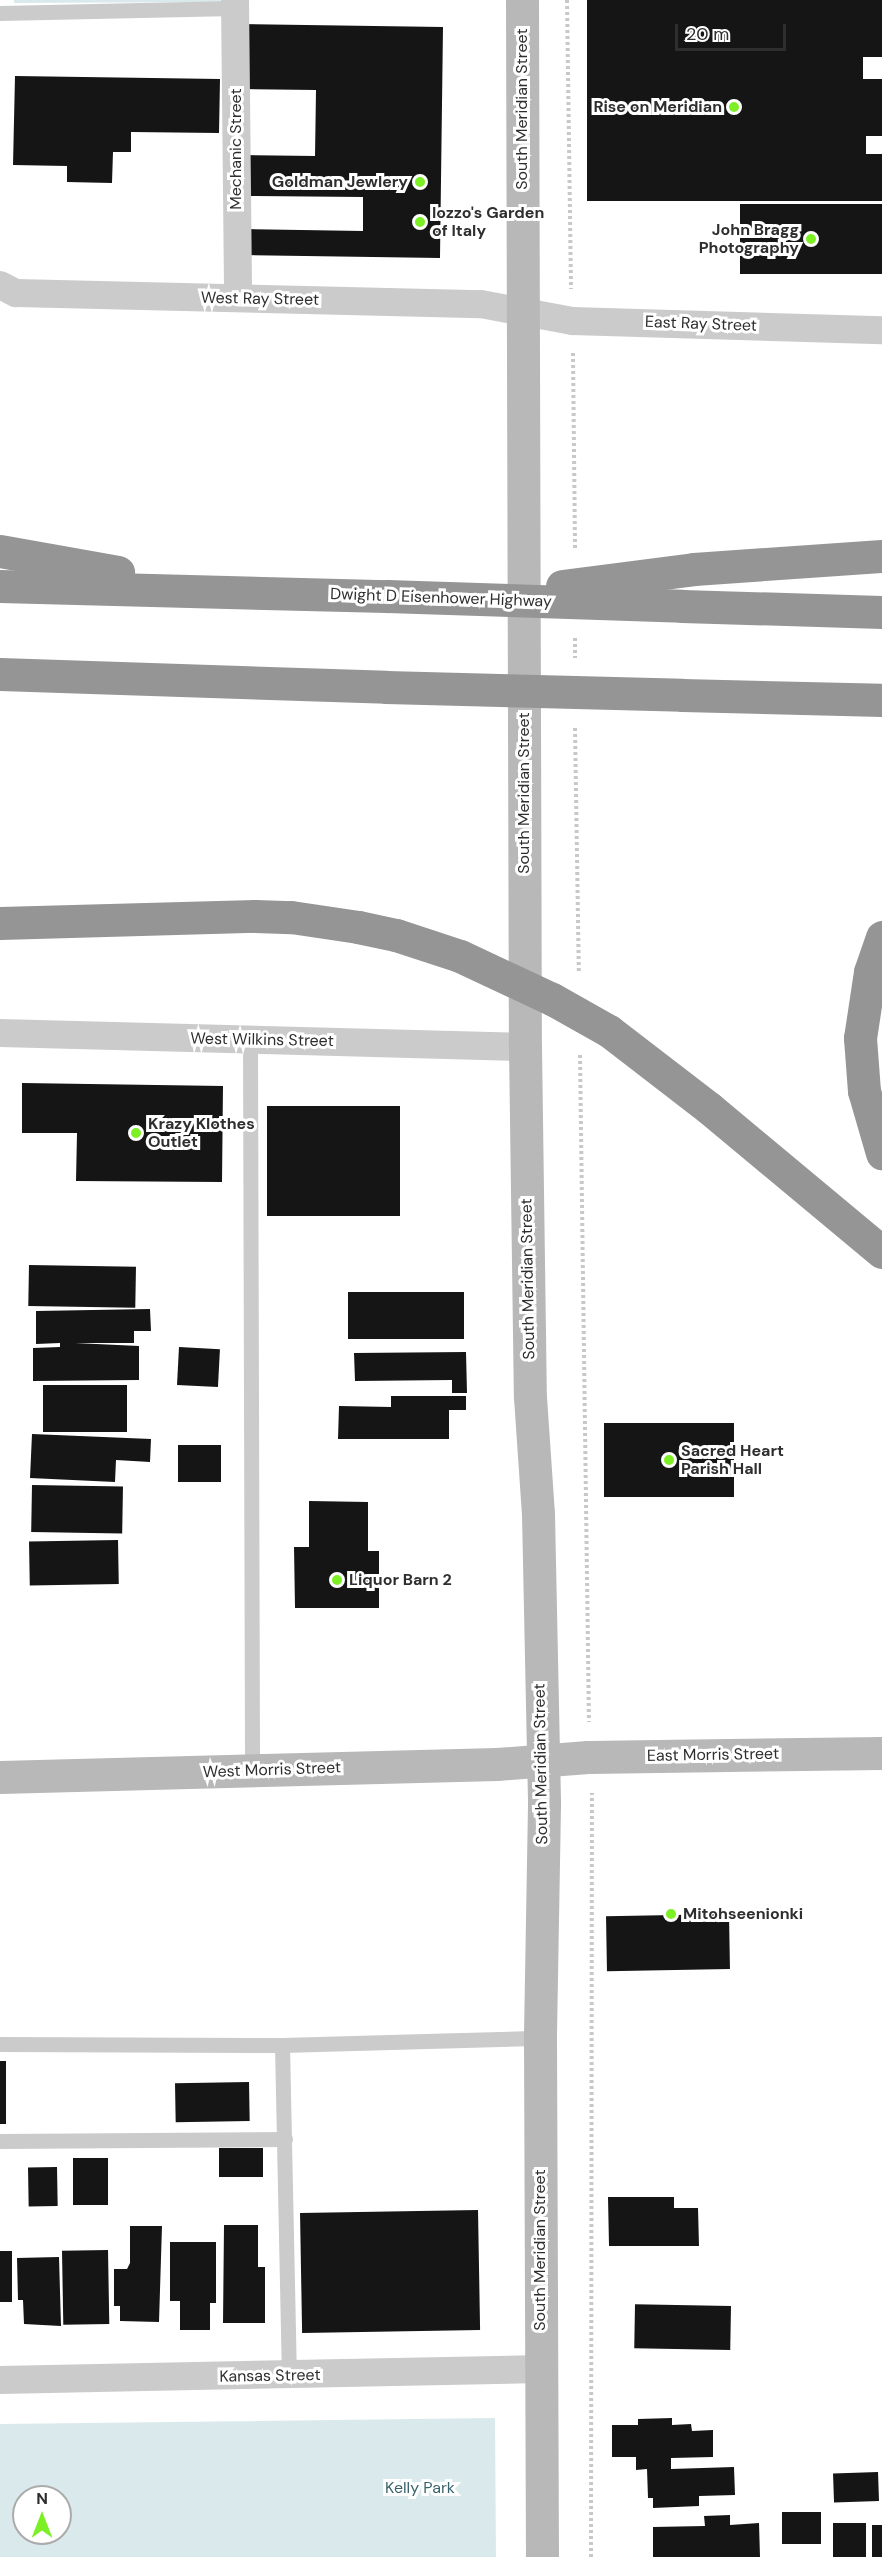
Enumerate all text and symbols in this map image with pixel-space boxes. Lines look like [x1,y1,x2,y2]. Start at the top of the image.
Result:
scale bar [678,12,789,50]
text: 20 m [686,22,729,46]
street label: South Meridian Street [512,28,532,190]
street label: Mechanic Street [226,88,246,210]
place label: Rise on Meridian [593,97,722,117]
marker: Rise on Meridian [727,100,741,114]
place label: Goldman Jewlery [272,172,408,192]
marker: Goldman Jewlery [413,175,427,189]
place label: Iozzo's Garden of Italy [432,203,544,241]
marker: Iozzo's Garden of Italy [413,215,427,229]
place label: John Bragg Photography [699,220,799,258]
marker: John Bragg Photography [804,232,818,246]
street label: West Ray Street [201,288,319,310]
street label: East Ray Street [645,312,757,336]
street label: Dwight D Eisenhower Highway [330,585,552,611]
street label: South Meridian Street [514,712,534,874]
street label: West Wilkins Street [190,1029,334,1051]
place label: Krazy Klothes Outlet [148,1114,255,1152]
marker: Krazy Klothes Outlet [129,1126,143,1140]
street label: South Meridian Street [517,1198,539,1360]
place label: Sacred Heart Parish Hall [681,1441,784,1479]
marker: Sacred Heart Parish Hall [662,1453,676,1467]
place label: Liquor Barn 2 [349,1570,452,1590]
marker: Liquor Barn 2 [330,1573,344,1587]
street label: South Meridian Street [530,1683,552,1845]
street label: East Morris Street [647,1744,779,1766]
street label: West Morris Street [203,1758,341,1782]
place label: Mitohseenionki [683,1904,803,1924]
marker: Mitohseenionki [664,1907,678,1921]
street label: South Meridian Street [530,2169,550,2331]
street label: Kansas Street [219,2366,321,2386]
park label: Kelly Park [385,2478,455,2498]
north arrow [12,2485,72,2545]
text: N [36,2488,48,2509]

